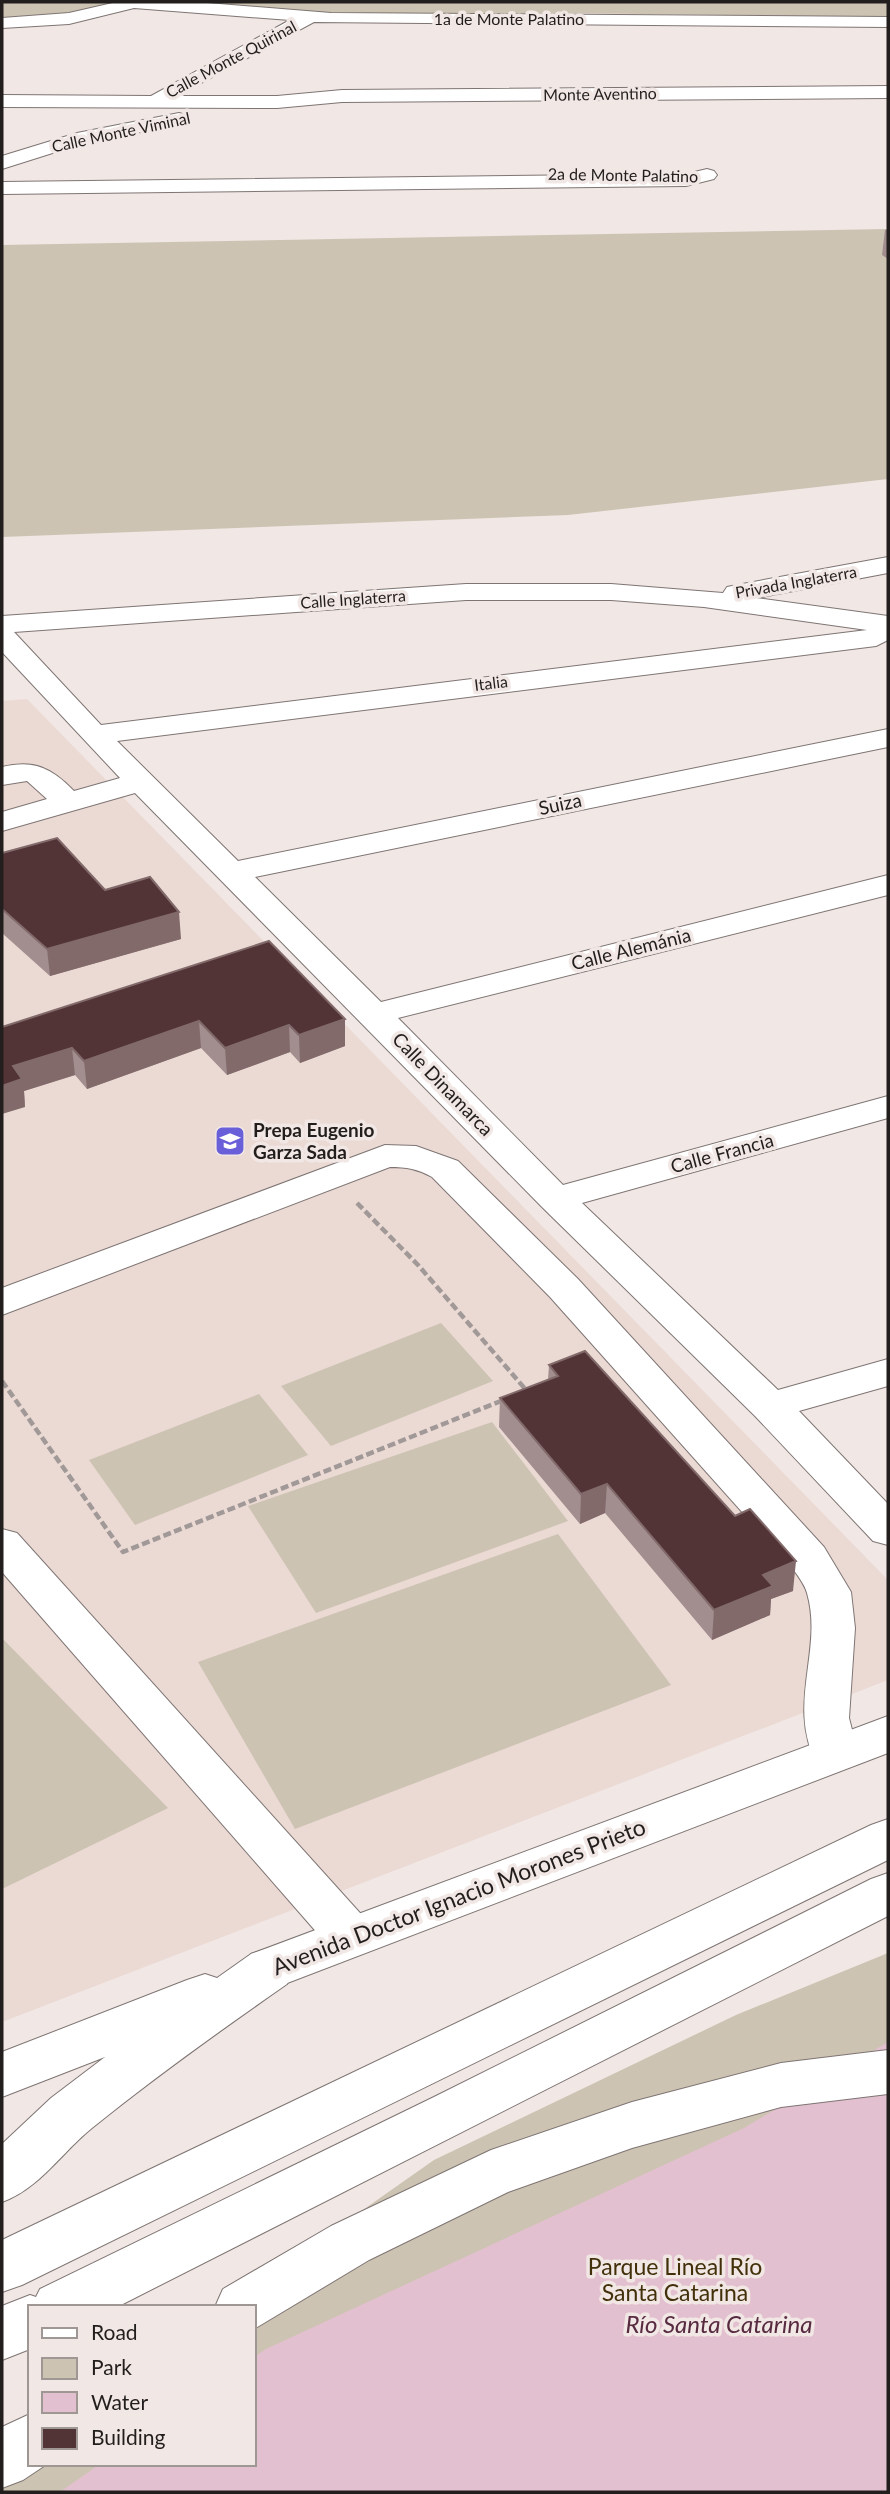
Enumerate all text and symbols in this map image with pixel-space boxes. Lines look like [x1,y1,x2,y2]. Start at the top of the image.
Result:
street label: 1a de Monte Palatino [434,9,584,28]
street label: Calle Monte Quirinal [162,16,299,101]
street label: Monte Aventino [543,83,657,104]
street label: Calle Monte Viminal [50,108,192,155]
street label: 2a de Monte Palatino [548,164,698,185]
street label: Privada Inglaterra [734,561,858,602]
street label: Calle Inglaterra [300,585,406,612]
street label: Italia [473,671,509,694]
street label: Suiza [536,788,583,819]
street label: Calle Alemánia [569,923,693,974]
street label: Calle Dinamarca [388,1027,499,1140]
place label: Prepa Eugenio Garza Sada [253,1118,374,1163]
school or university icon: Prepa Eugenio Garza Sada [213,1124,247,1158]
street label: Calle Francia [668,1128,776,1177]
street label: Avenida Doctor Ignacio Morones Prieto [268,1812,649,1980]
park label: Parque Lineal Río Santa Catarina [588,2252,762,2306]
legend [28,2305,256,2466]
water label: Río Santa Catarina [626,2309,812,2338]
text: Road [91,2319,138,2344]
text: Park [91,2354,132,2379]
text: Water [91,2389,148,2414]
text: Building [91,2424,166,2449]

